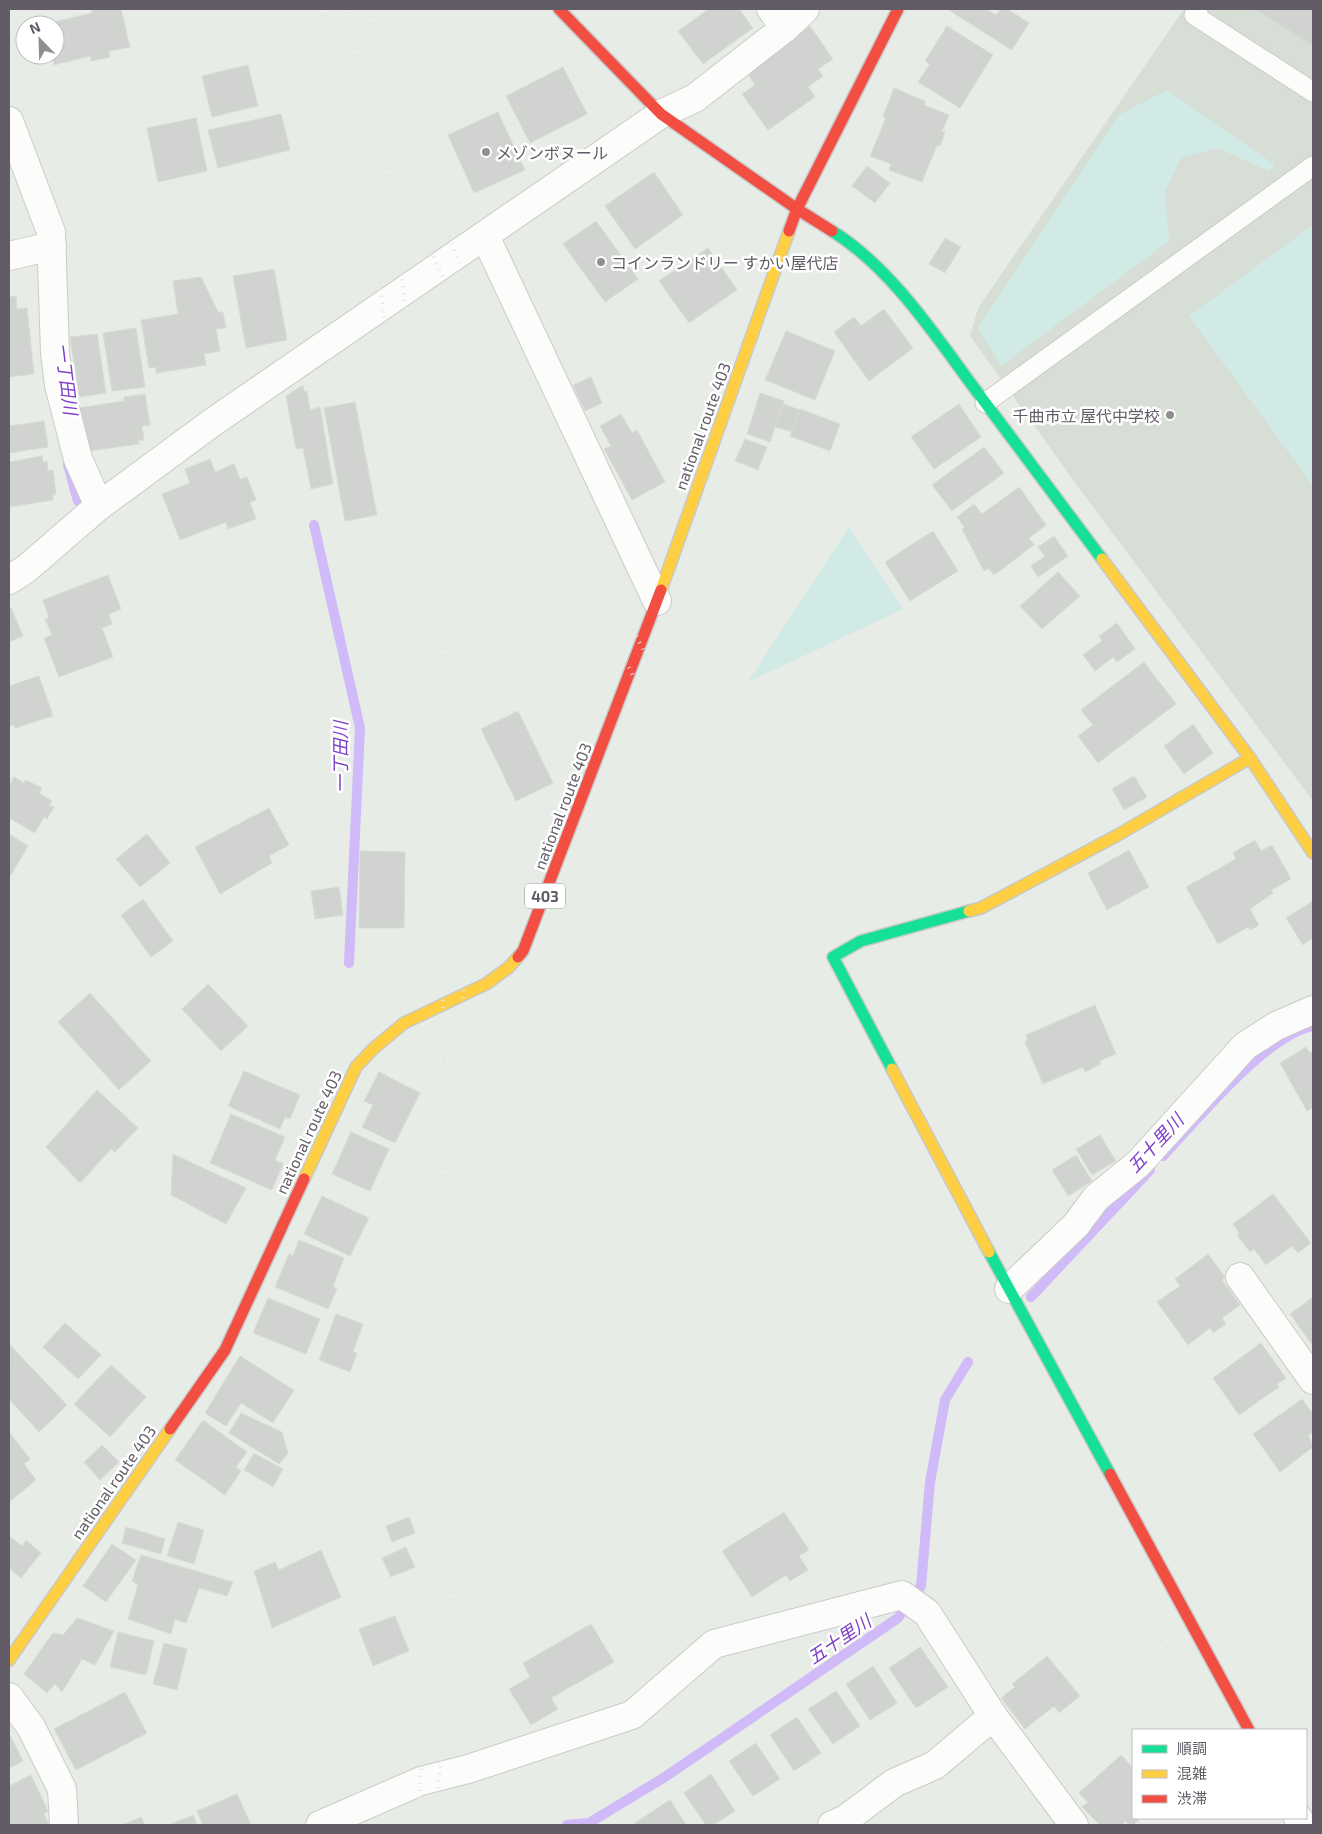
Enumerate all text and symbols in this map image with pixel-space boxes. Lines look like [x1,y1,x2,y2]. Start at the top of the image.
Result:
north arrow [15,15,65,65]
text: N [27,18,43,37]
place label: メゾンボヌール [496,143,608,162]
marker: メゾンボヌール [480,146,492,158]
place label: コインランドリー すかい屋代店 [611,253,839,272]
marker: コインランドリー すかい屋代店 [595,256,607,268]
water label: 一丁田川 [52,342,83,418]
street label: national route 403 [670,360,734,492]
place label: 千曲市立 屋代中学校 [1012,406,1160,425]
marker: 千曲市立 屋代中学校 [1164,409,1176,421]
water label: 一丁田川 [329,719,351,793]
street label: national route 403 [529,740,595,872]
road number: 403 [525,884,565,908]
street label: national route 403 [271,1067,345,1197]
water label: 五十里川 [1122,1108,1189,1177]
street label: national route 403 [67,1422,159,1542]
water label: 五十里川 [803,1609,877,1668]
legend [1132,1729,1307,1819]
text: 順調 [1177,1739,1207,1757]
text: 混雑 [1177,1764,1207,1782]
text: 渋滞 [1177,1789,1207,1807]

